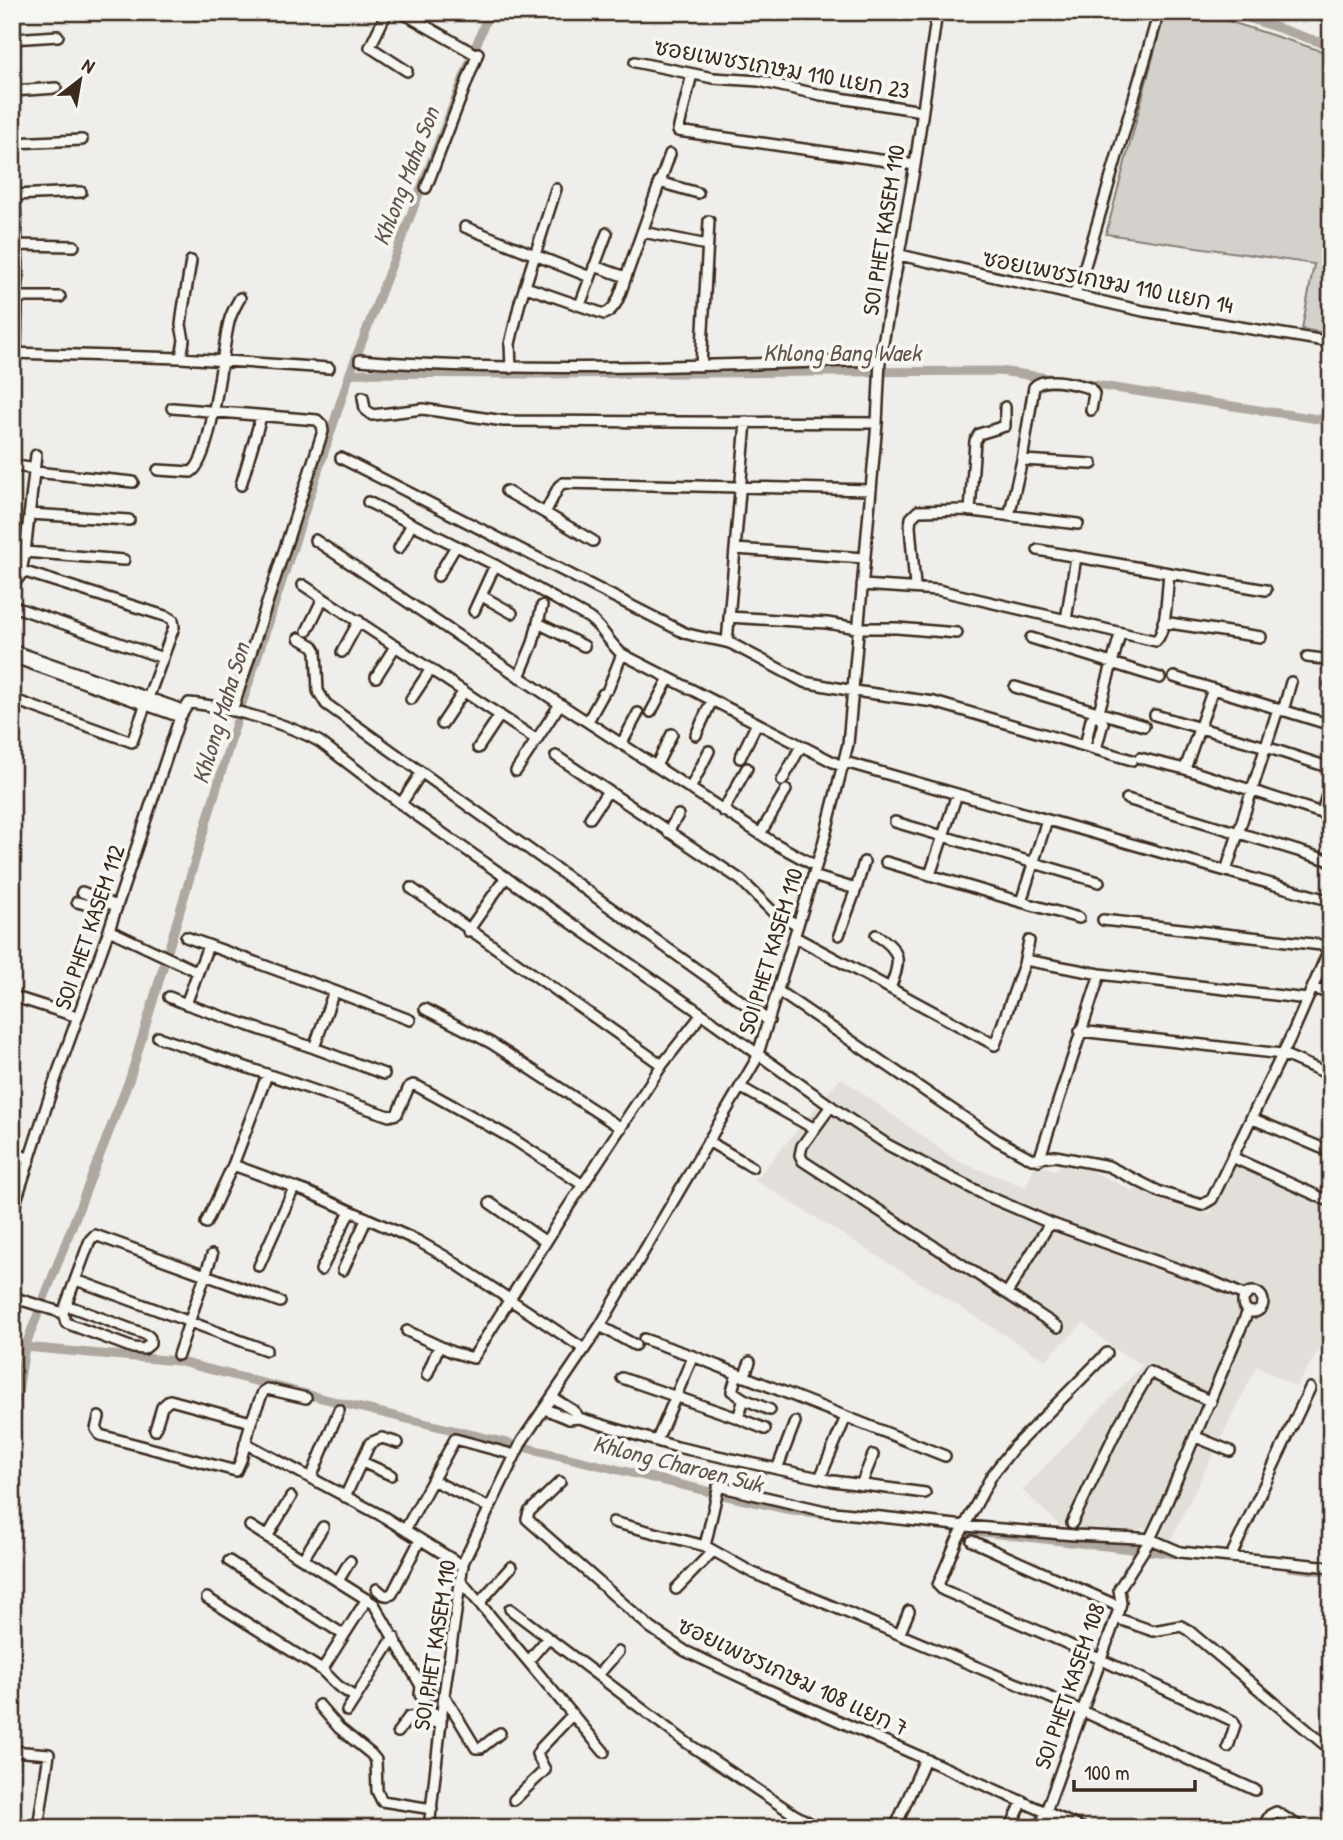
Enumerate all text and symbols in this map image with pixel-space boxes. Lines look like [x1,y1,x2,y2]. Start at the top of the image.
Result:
street label: ซอยเพชรเกษม 110 แยก 23 [652,30,912,106]
north arrow [46,46,116,116]
text: N [78,52,100,79]
water label: Khlong Maha Son [364,100,448,250]
street label: SOI PHET KASEM 110 [854,143,912,317]
street label: ซอยเพชรเกษม 110 แยก 14 [980,241,1236,321]
water label: Khlong Bang Waek [763,336,923,369]
water label: Khlong Maha Son [183,636,258,788]
street label: SOI PHET KASEM 112 [46,840,132,1014]
street label: SOI PHET KASEM 110 [730,864,810,1038]
water label: Khlong Charoen Suk [590,1426,768,1501]
street label: SOI PHET KASEM 110 [405,1558,463,1732]
street label: SOI PHET KASEM 108 [1026,1599,1112,1773]
street label: ซอยเพชรเกษม 108 แยก 7 [673,1609,913,1743]
scale bar [1074,1749,1194,1793]
text: 100 m [1084,1758,1130,1787]

